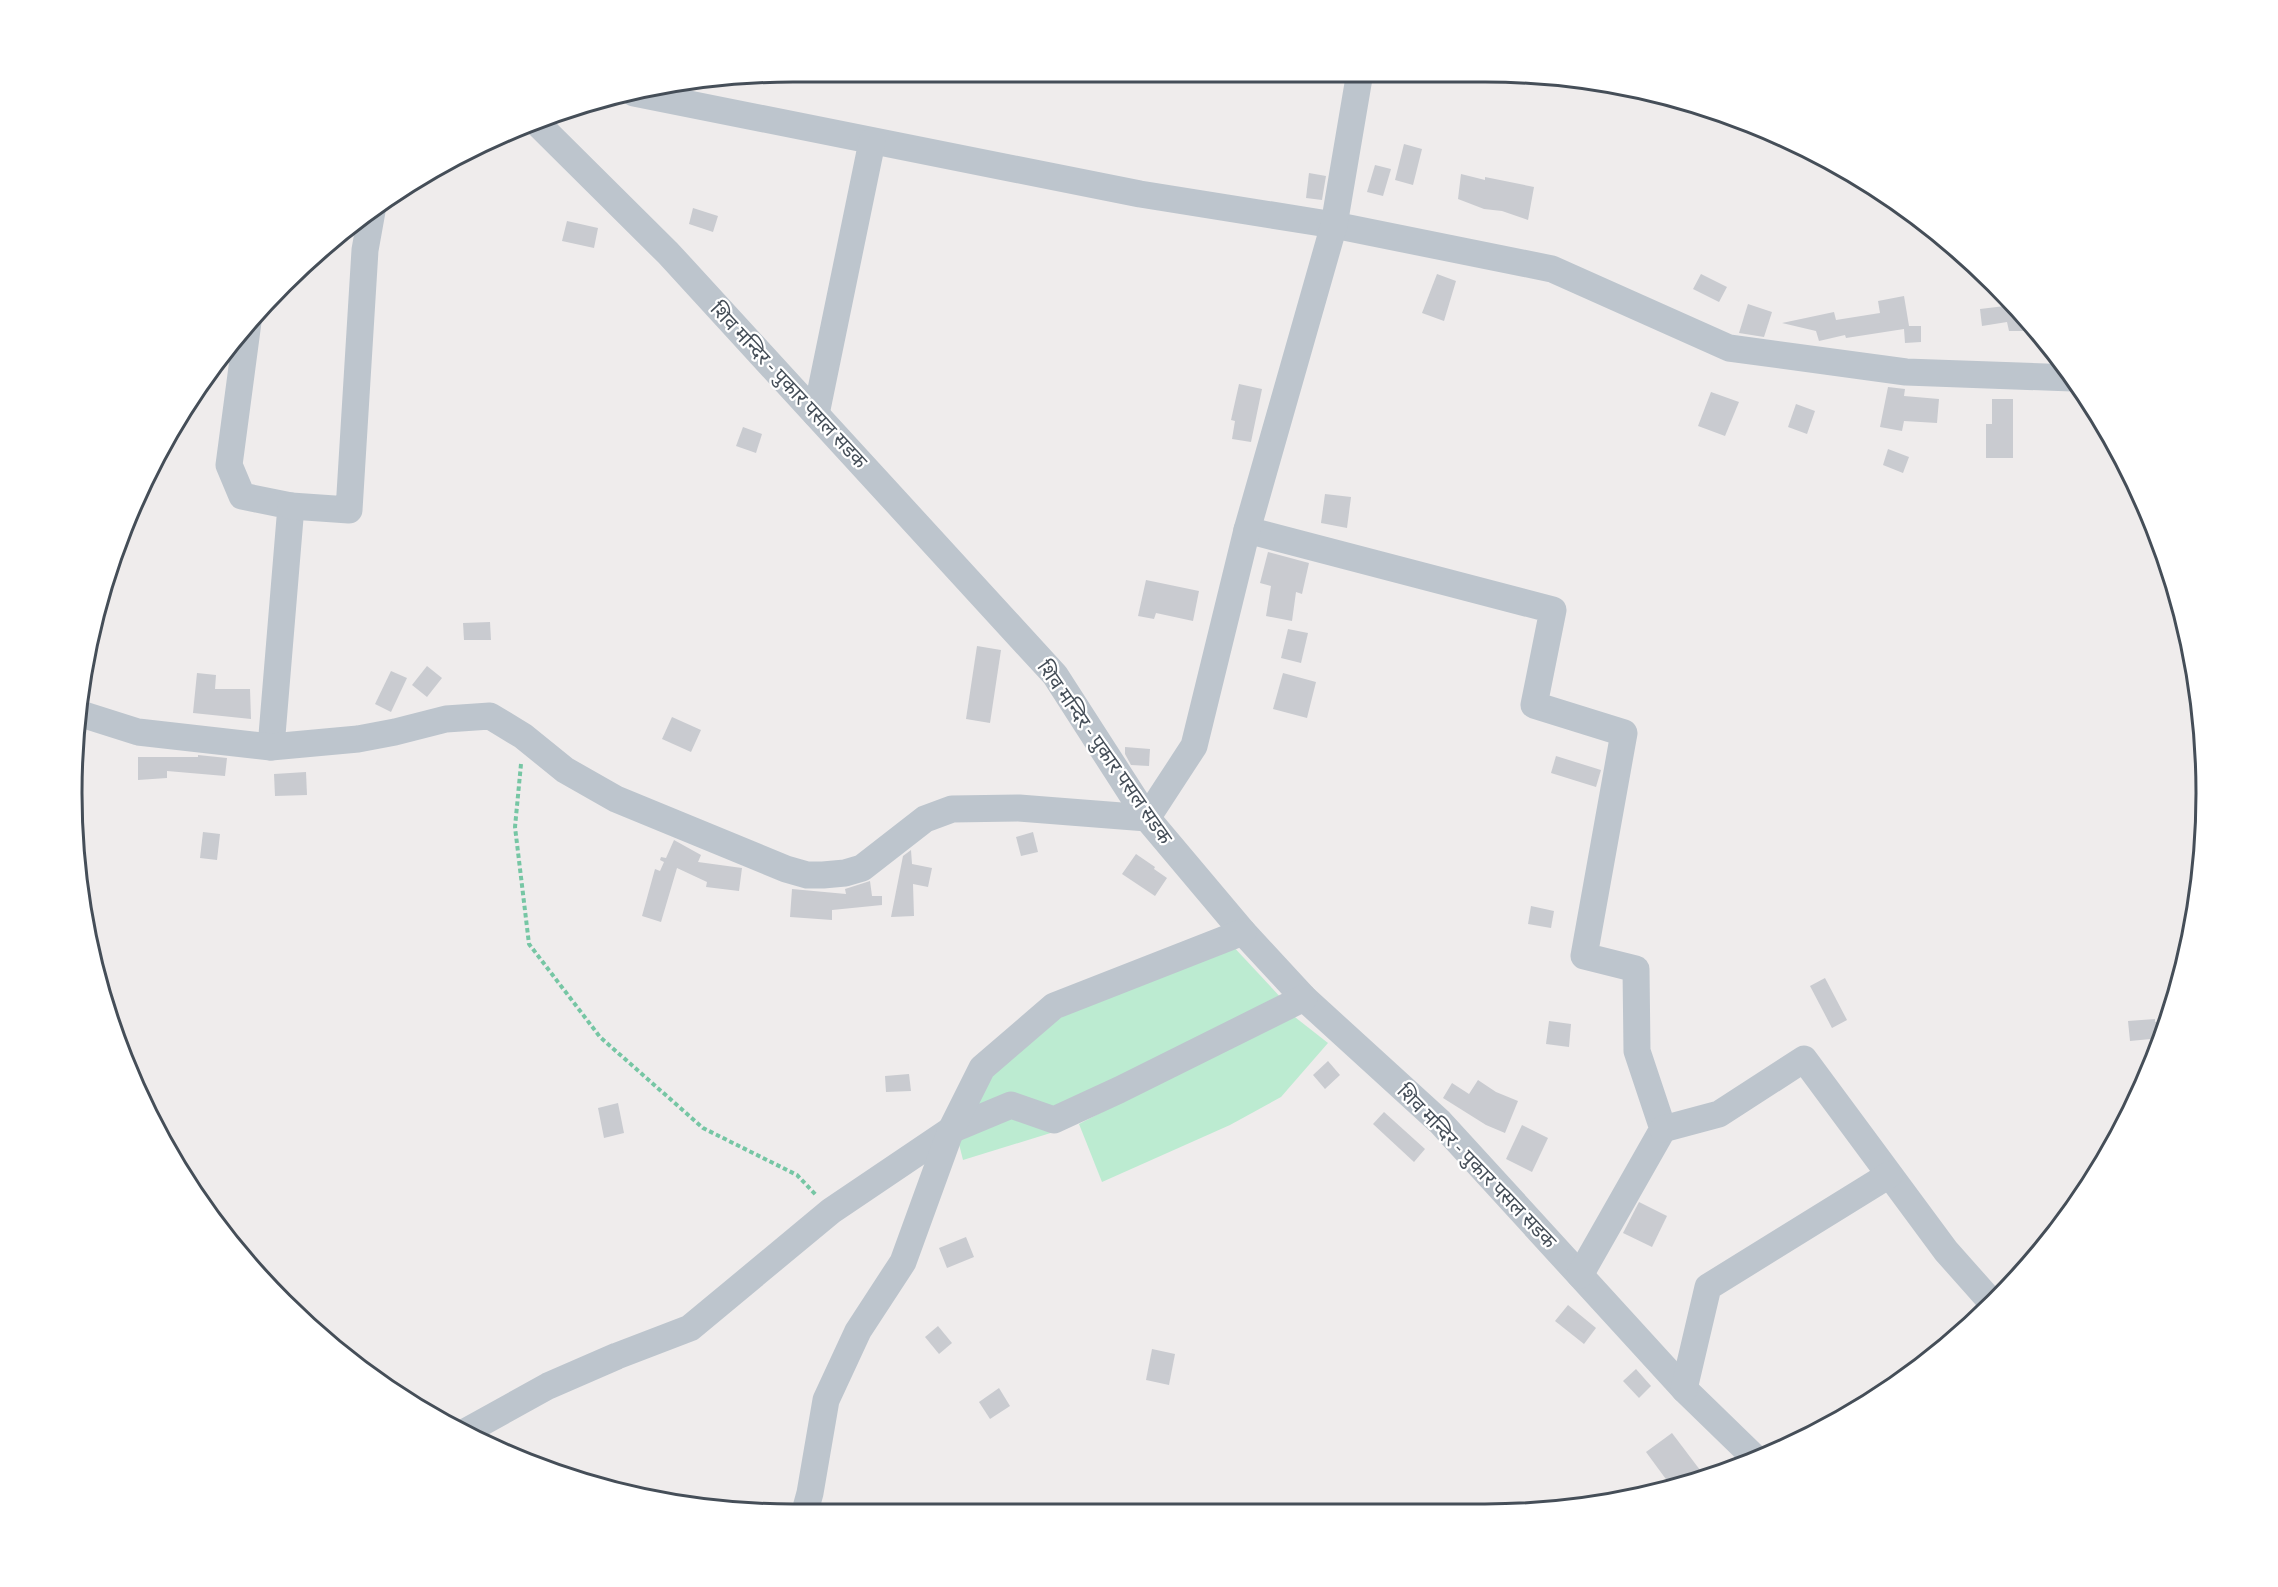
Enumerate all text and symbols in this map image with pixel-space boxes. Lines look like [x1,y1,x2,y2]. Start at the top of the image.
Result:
street label: शिव मन्दिर - पुकार पसल सडक [705,297,873,474]
street label: शिव मन्दिर - पुकार पसल सडक [1032,655,1178,850]
street label: शिव मन्दिर - पुकार पसल सडक [1392,1079,1562,1254]

